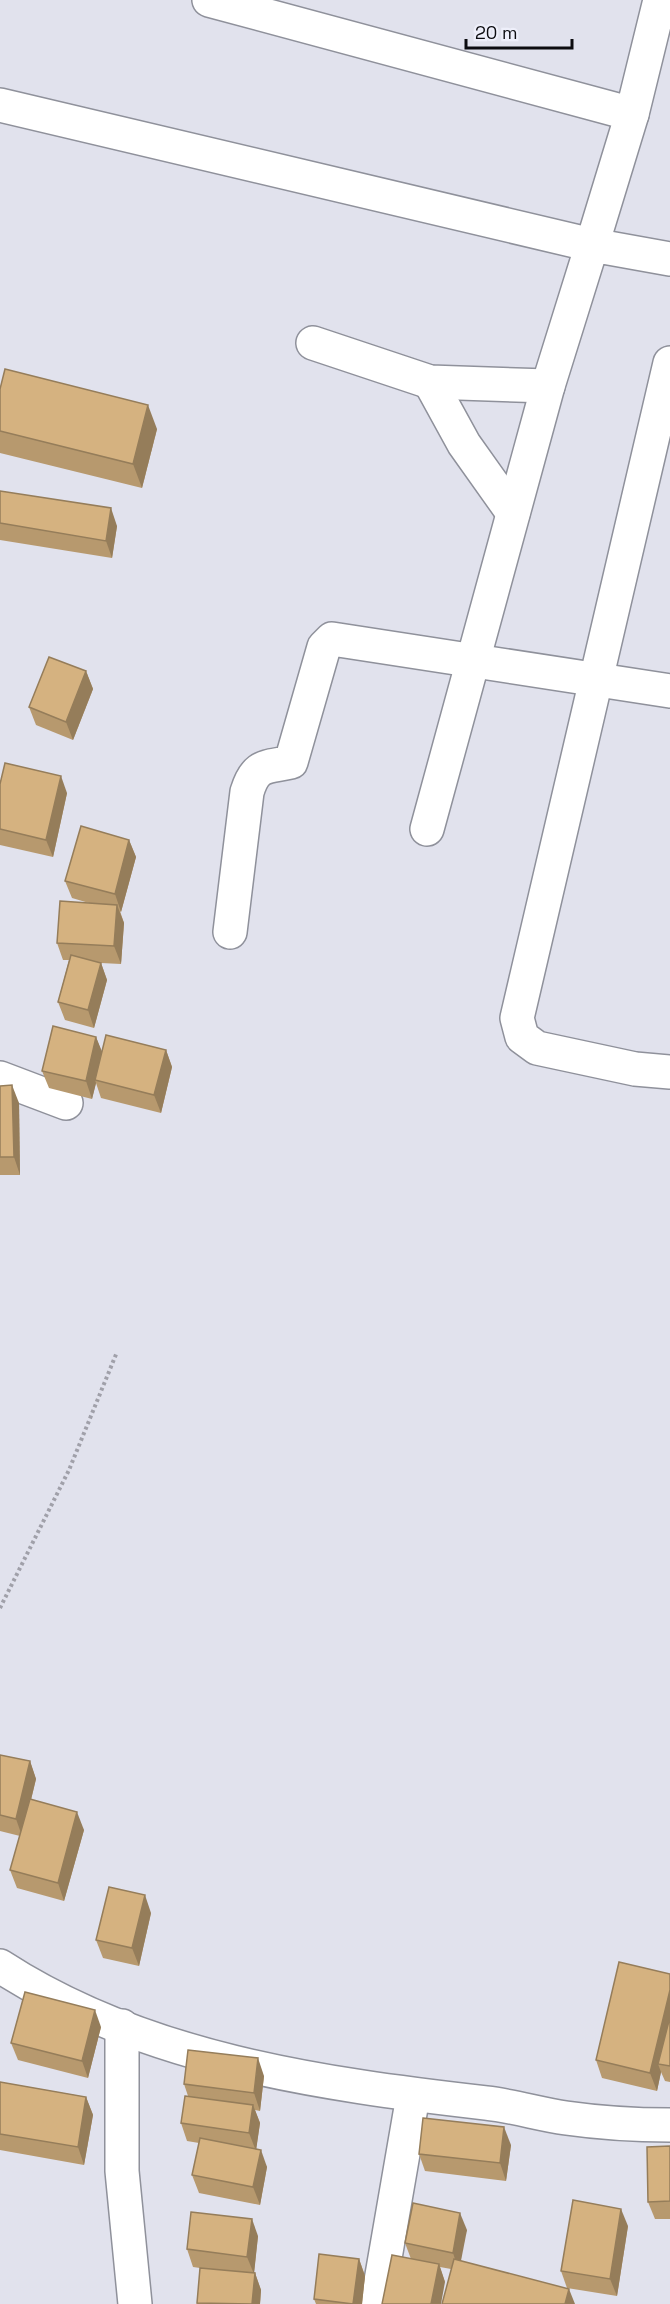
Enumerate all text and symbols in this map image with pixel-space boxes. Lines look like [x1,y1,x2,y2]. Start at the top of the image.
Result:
scale bar [466,12,572,50]
text: 20 m [475,21,518,44]

